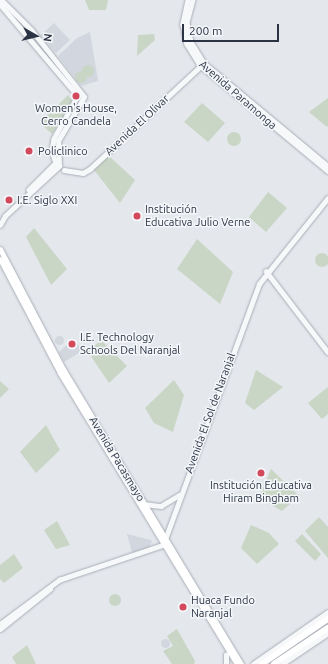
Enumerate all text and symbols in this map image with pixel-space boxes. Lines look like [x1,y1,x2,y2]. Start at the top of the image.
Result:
north arrow [16,16,56,56]
scale bar [184,16,281,42]
text: 200 m [189,24,222,37]
text: N [41,33,54,43]
street label: Avenida Paramonga [197,58,279,132]
marker: Women's House, Cerro Candela [71,91,81,101]
street label: Avenida El Olivar [102,92,172,158]
place label: Women's House, Cerro Candela [35,102,117,128]
place label: Policlinico [38,144,88,158]
marker: Policlinico [23,145,35,157]
place label: I.E. Siglo XXI [17,193,77,207]
marker: I.E. Siglo XXI [4,195,14,205]
place label: Institución Educativa Julio Verne [145,203,250,229]
marker: Institución Educativa Julio Verne [132,211,142,221]
place label: I.E. Technology Schools Del Naranjal [80,331,180,357]
marker: I.E. Technology Schools Del Naranjal [67,339,77,349]
street label: Avenida El Sol de Naranjal [182,351,238,475]
street label: Avenida Pacasmayo [86,414,148,504]
marker: Institución Educativa Hiram Bingham [256,468,266,478]
place label: Institución Educativa Hiram Bingham [210,479,312,505]
place label: Huaca Fundo Naranjal [191,594,255,620]
marker: Huaca Fundo Naranjal [178,602,188,612]

